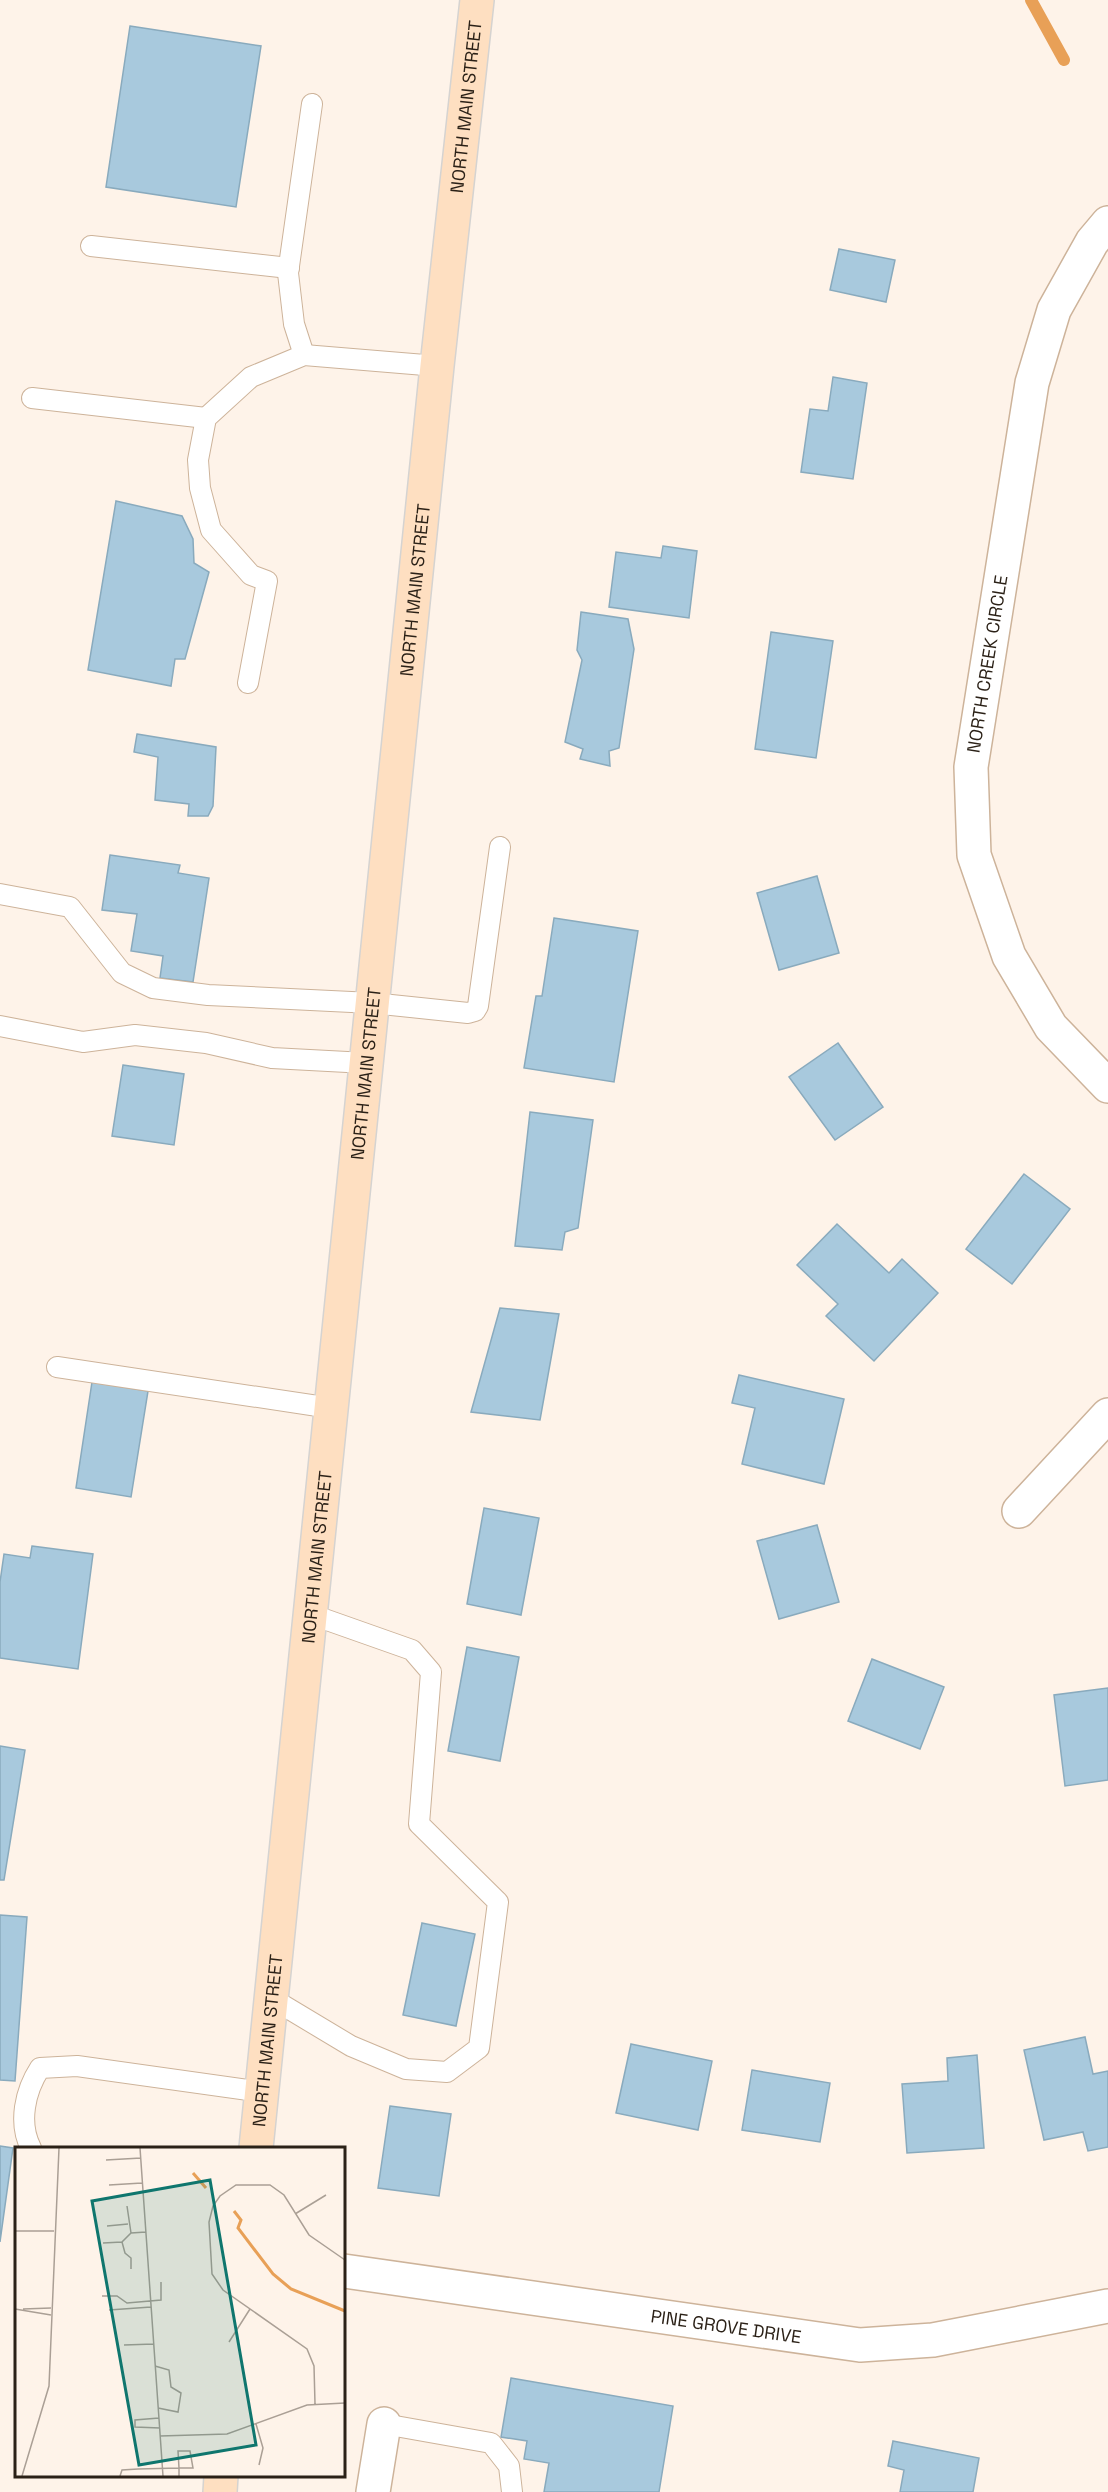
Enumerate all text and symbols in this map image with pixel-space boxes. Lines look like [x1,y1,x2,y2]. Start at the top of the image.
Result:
street label: NORTH MAIN STREET [444,19,486,194]
street label: NORTH MAIN STREET [394,502,434,677]
street label: NORTH CREEK CIRCLE [962,573,1012,755]
street label: NORTH MAIN STREET [345,986,385,1161]
street label: NORTH MAIN STREET [296,1469,336,1644]
street label: NORTH MAIN STREET [247,1953,287,2128]
inset map [15,2147,345,2477]
street label: PINE GROVE DRIVE [649,2304,803,2348]

